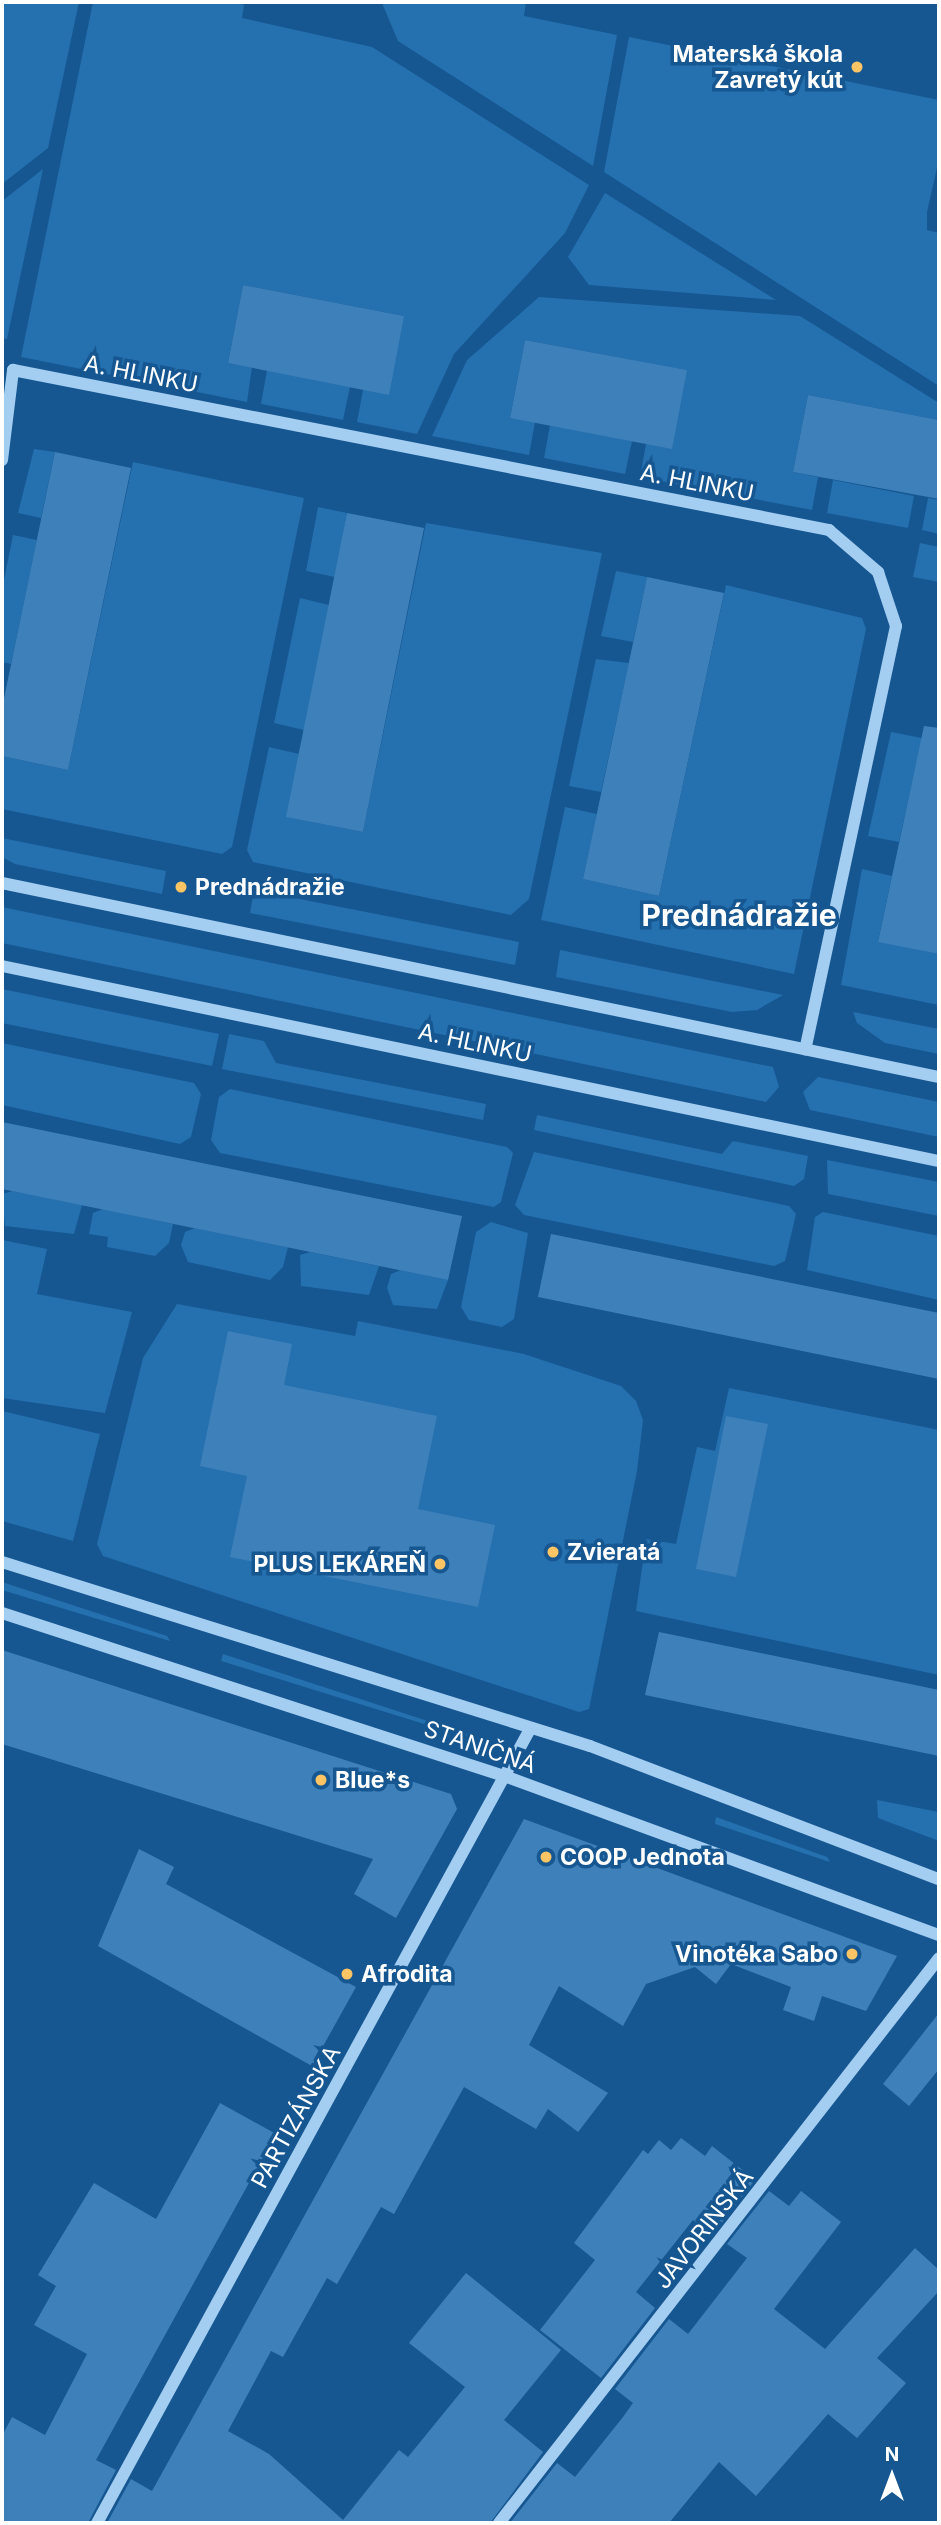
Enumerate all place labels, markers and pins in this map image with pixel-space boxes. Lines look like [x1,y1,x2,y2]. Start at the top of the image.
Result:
place label: Materská škola Zavretý kút [673,40,843,94]
marker: Materská škola Zavretý kút [849,59,865,75]
place label: Prednádražie [195,873,345,901]
marker: Prednádražie [173,879,189,895]
place label: Zvieratá [567,1538,660,1566]
marker: Zvieratá [545,1544,561,1560]
place label: PLUS LEKÁREŇ [253,1550,426,1578]
marker: PLUS LEKÁREŇ [432,1556,448,1572]
place label: Blue*s [335,1766,410,1794]
marker: Blue*s [313,1772,329,1788]
place label: COOP Jednota [560,1843,725,1871]
marker: COOP Jednota [538,1849,554,1865]
place label: Vinotéka Sabo [675,1940,838,1968]
marker: Vinotéka Sabo [844,1946,860,1962]
place label: Afrodita [361,1960,453,1988]
marker: Afrodita [339,1966,355,1982]

